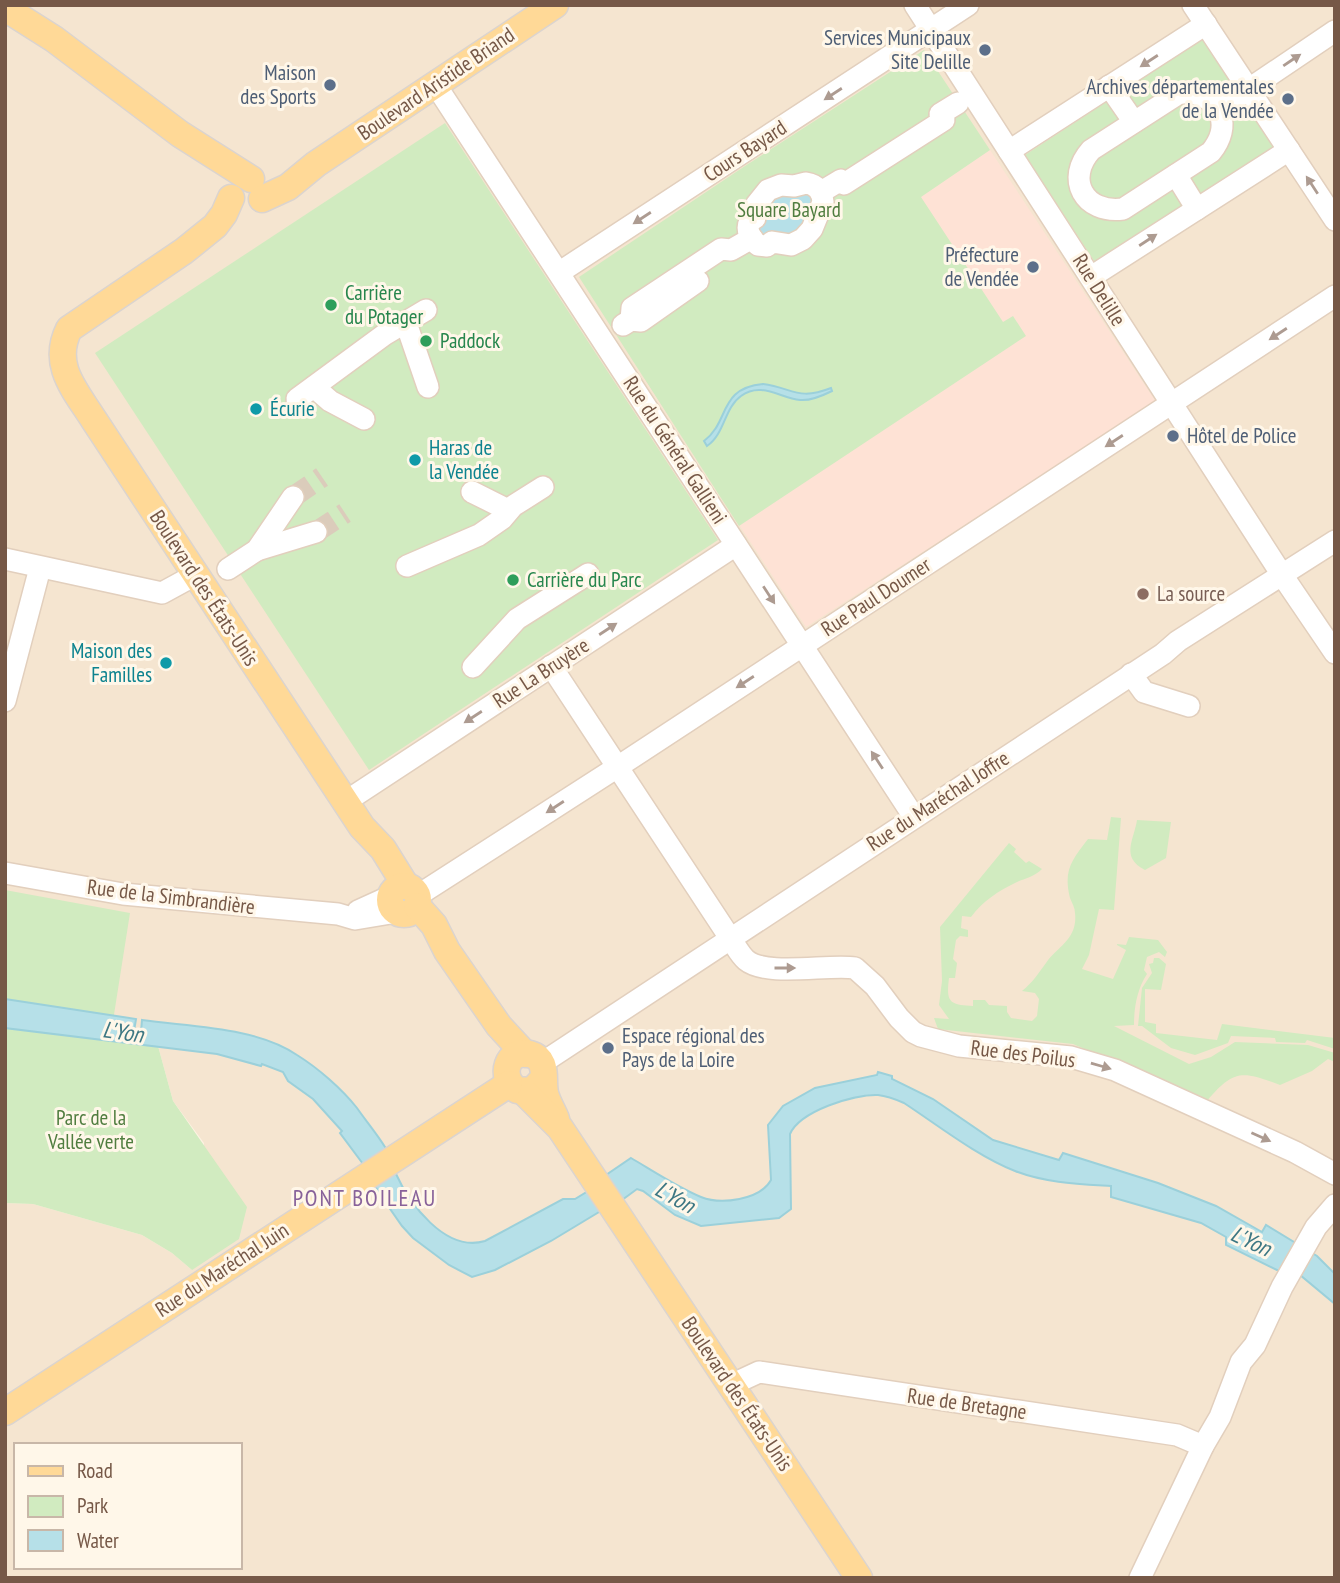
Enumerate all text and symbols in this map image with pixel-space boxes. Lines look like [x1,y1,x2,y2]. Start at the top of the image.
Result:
street label: Boulevard Aristide Briand [352,21,519,146]
place label: Services Municipaux Site Delille [824,24,971,75]
marker: Services Municipaux Site Delille [977,42,993,58]
one-way arrow [1282,54,1301,67]
one-way arrow [1139,55,1158,68]
place label: Maison des Sports [240,59,316,110]
place label: Archives départementales de la Vendée [1086,73,1274,124]
marker: Maison des Sports [322,77,338,93]
one-way arrow [823,87,842,100]
marker: Archives départementales de la Vendée [1280,91,1296,107]
street label: Cours Bayard [698,114,791,187]
one-way arrow [1305,175,1318,195]
park label: Square Bayard [737,196,841,223]
one-way arrow [633,211,651,225]
one-way arrow [1138,234,1158,247]
place label: Préfecture de Vendée [944,241,1019,292]
street label: Rue Delille [1067,249,1132,331]
marker: Préfecture de Vendée [1025,259,1041,275]
place label: Carrière du Potager [345,279,424,330]
marker: Carrière du Potager [323,297,339,313]
place label: Paddock [440,327,500,354]
one-way arrow [1269,327,1287,341]
marker: Paddock [418,333,434,349]
street label: Rue du Général Gallieni [618,371,733,529]
place label: Écurie [270,395,315,422]
marker: Écurie [248,401,264,417]
place label: Hôtel de Police [1187,422,1296,449]
marker: Hôtel de Police [1165,428,1181,444]
place label: Haras de la Vendée [429,434,499,485]
one-way arrow [1105,435,1124,448]
marker: Haras de la Vendée [407,452,423,468]
street label: Boulevard des États-Unis [144,505,265,671]
street label: Rue Paul Doumer [816,551,936,642]
place label: Carrière du Parc [527,566,642,593]
marker: Carrière du Parc [505,572,521,588]
place label: La source [1157,580,1225,607]
one-way arrow [762,586,776,604]
marker: La source [1135,586,1151,602]
one-way arrow [598,623,617,636]
street label: Rue La Bruyère [488,631,594,714]
place label: Maison des Familles [71,637,152,688]
marker: Maison des Familles [158,655,174,671]
one-way arrow [735,676,755,689]
one-way arrow [463,711,483,724]
street label: Rue du Maréchal Joffre [861,744,1014,857]
one-way arrow [871,750,884,769]
one-way arrow [545,800,565,813]
street label: Rue de la Simbrandière [86,873,256,920]
one-way arrow [775,962,797,974]
water label: L'Yon [101,1014,147,1049]
place label: Espace régional des Pays de la Loire [622,1022,765,1073]
street label: Rue des Poilus [969,1034,1077,1073]
marker: Espace régional des Pays de la Loire [600,1040,616,1056]
one-way arrow [1091,1061,1112,1071]
park label: Parc de la Vallée verte [47,1104,134,1155]
one-way arrow [1251,1131,1271,1143]
water label: L'Yon [650,1174,702,1220]
district label: PONT BOILEAU [293,1183,437,1212]
street label: Rue du Maréchal Juin [150,1216,293,1323]
water label: L'Yon [1227,1219,1278,1263]
street label: Boulevard des États-Unis [676,1311,799,1476]
street label: Rue de Bretagne [906,1382,1028,1425]
legend [14,1443,242,1569]
text: Road [77,1457,113,1484]
text: Park [77,1492,108,1519]
text: Water [77,1527,119,1554]

